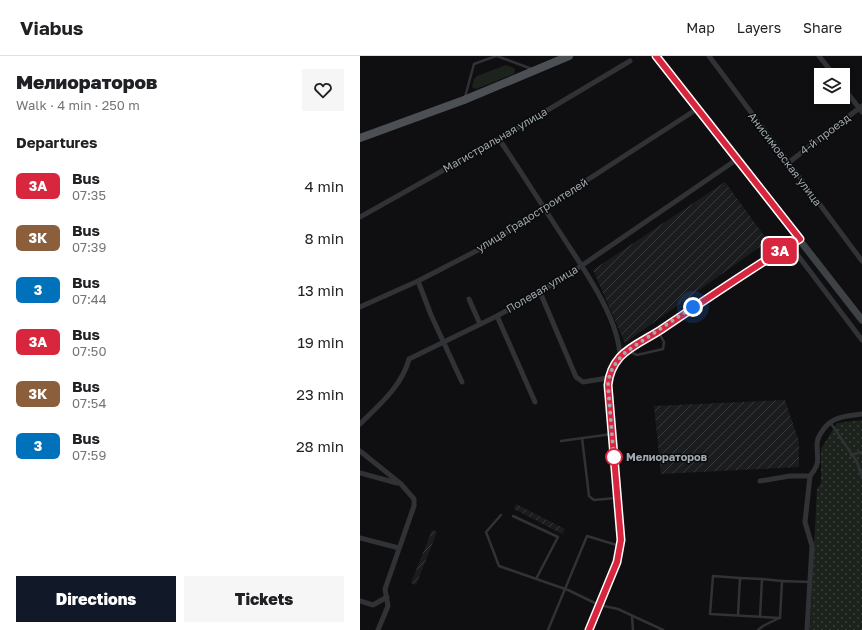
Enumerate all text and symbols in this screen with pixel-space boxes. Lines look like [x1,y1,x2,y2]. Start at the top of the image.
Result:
text: Viabus [20,16,83,39]
text: Map [686,19,715,36]
text: Layers [737,19,781,36]
text: Share [803,19,842,36]
map controls [814,68,850,104]
button: layers [814,68,850,104]
button: heart [302,69,344,111]
text: Мелиораторов [16,70,157,93]
text: Walk · 4 min · 250 m [16,97,140,113]
street label: Магистральная улица [440,104,549,175]
street label: Анисимовская улица [746,109,825,208]
street label: 4-й проезд [797,110,852,157]
text: Departures [16,133,97,151]
text: Bus [72,169,100,187]
street label: улица Градостроителей [474,175,590,254]
text: 3А [29,177,47,194]
text: 4 min [305,177,344,195]
text: 07:35 [72,187,106,203]
text: Bus [72,221,100,239]
text: 3К [29,229,47,246]
text: 8 min [305,229,344,247]
line badge: 3А [762,238,798,264]
text: 07:39 [72,239,106,255]
text: 3А [771,242,789,259]
street label: Полевая улица [504,262,580,315]
text: Bus [72,273,100,291]
text: 3 [34,281,42,298]
text: 13 min [298,281,344,299]
text: 07:44 [72,291,107,307]
your location [683,297,703,317]
text: Bus [72,325,100,343]
text: 3А [29,333,47,350]
text: 19 min [297,333,344,351]
text: 07:50 [72,343,106,359]
text: Bus [72,377,100,395]
text: 3К [29,385,47,402]
text: 23 min [296,385,344,403]
text: 07:54 [72,395,106,411]
text: Bus [72,429,100,447]
text: 3 [34,437,42,454]
text: 28 min [296,437,344,455]
text: 07:59 [72,447,106,463]
marker: Мелиораторов [605,448,623,466]
place label: Мелиораторов [626,450,708,463]
button: Directions [16,576,176,622]
button: Tickets [184,576,344,622]

